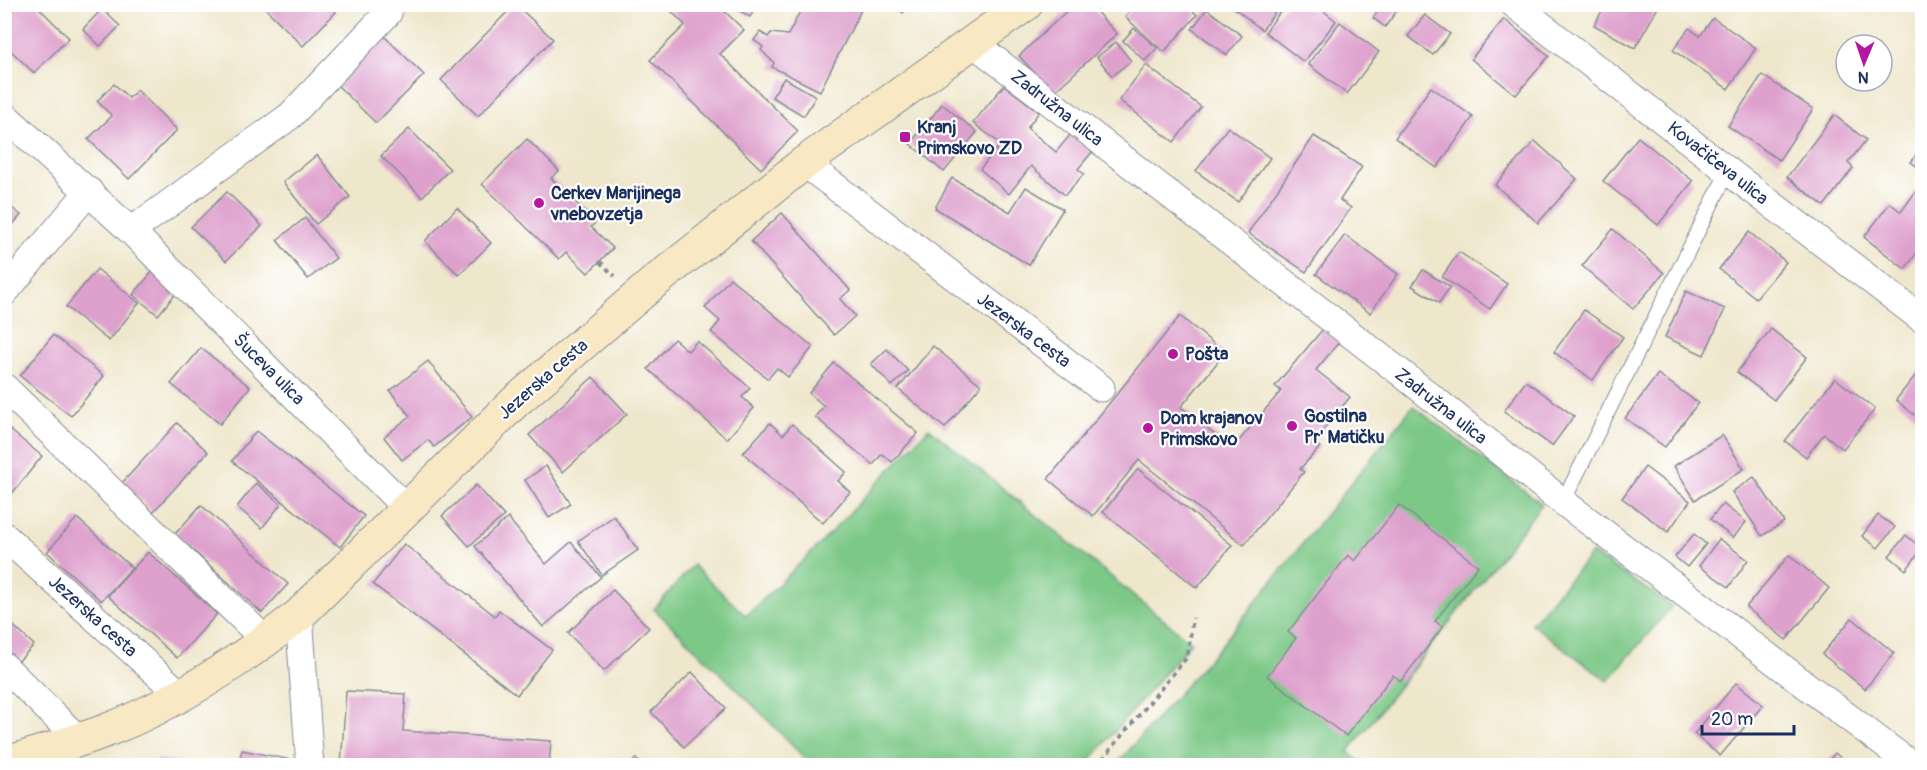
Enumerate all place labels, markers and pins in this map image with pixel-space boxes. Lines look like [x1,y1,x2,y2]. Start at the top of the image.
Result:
place label: Kranj Primskovo ZD [917,116,1022,160]
marker: Kranj Primskovo ZD [898,130,912,144]
place label: Cerkev Marijinega vnebovzetja [550,182,681,226]
marker: Cerkev Marijinega vnebovzetja [532,196,546,210]
place label: Pošta [1185,343,1229,366]
marker: Pošta [1166,347,1180,361]
place label: Gostilna Pr' Matičku [1304,405,1385,449]
place label: Dom krajanov Primskovo [1160,407,1263,451]
marker: Gostilna Pr' Matičku [1285,419,1299,433]
marker: Dom krajanov Primskovo [1141,421,1155,435]

